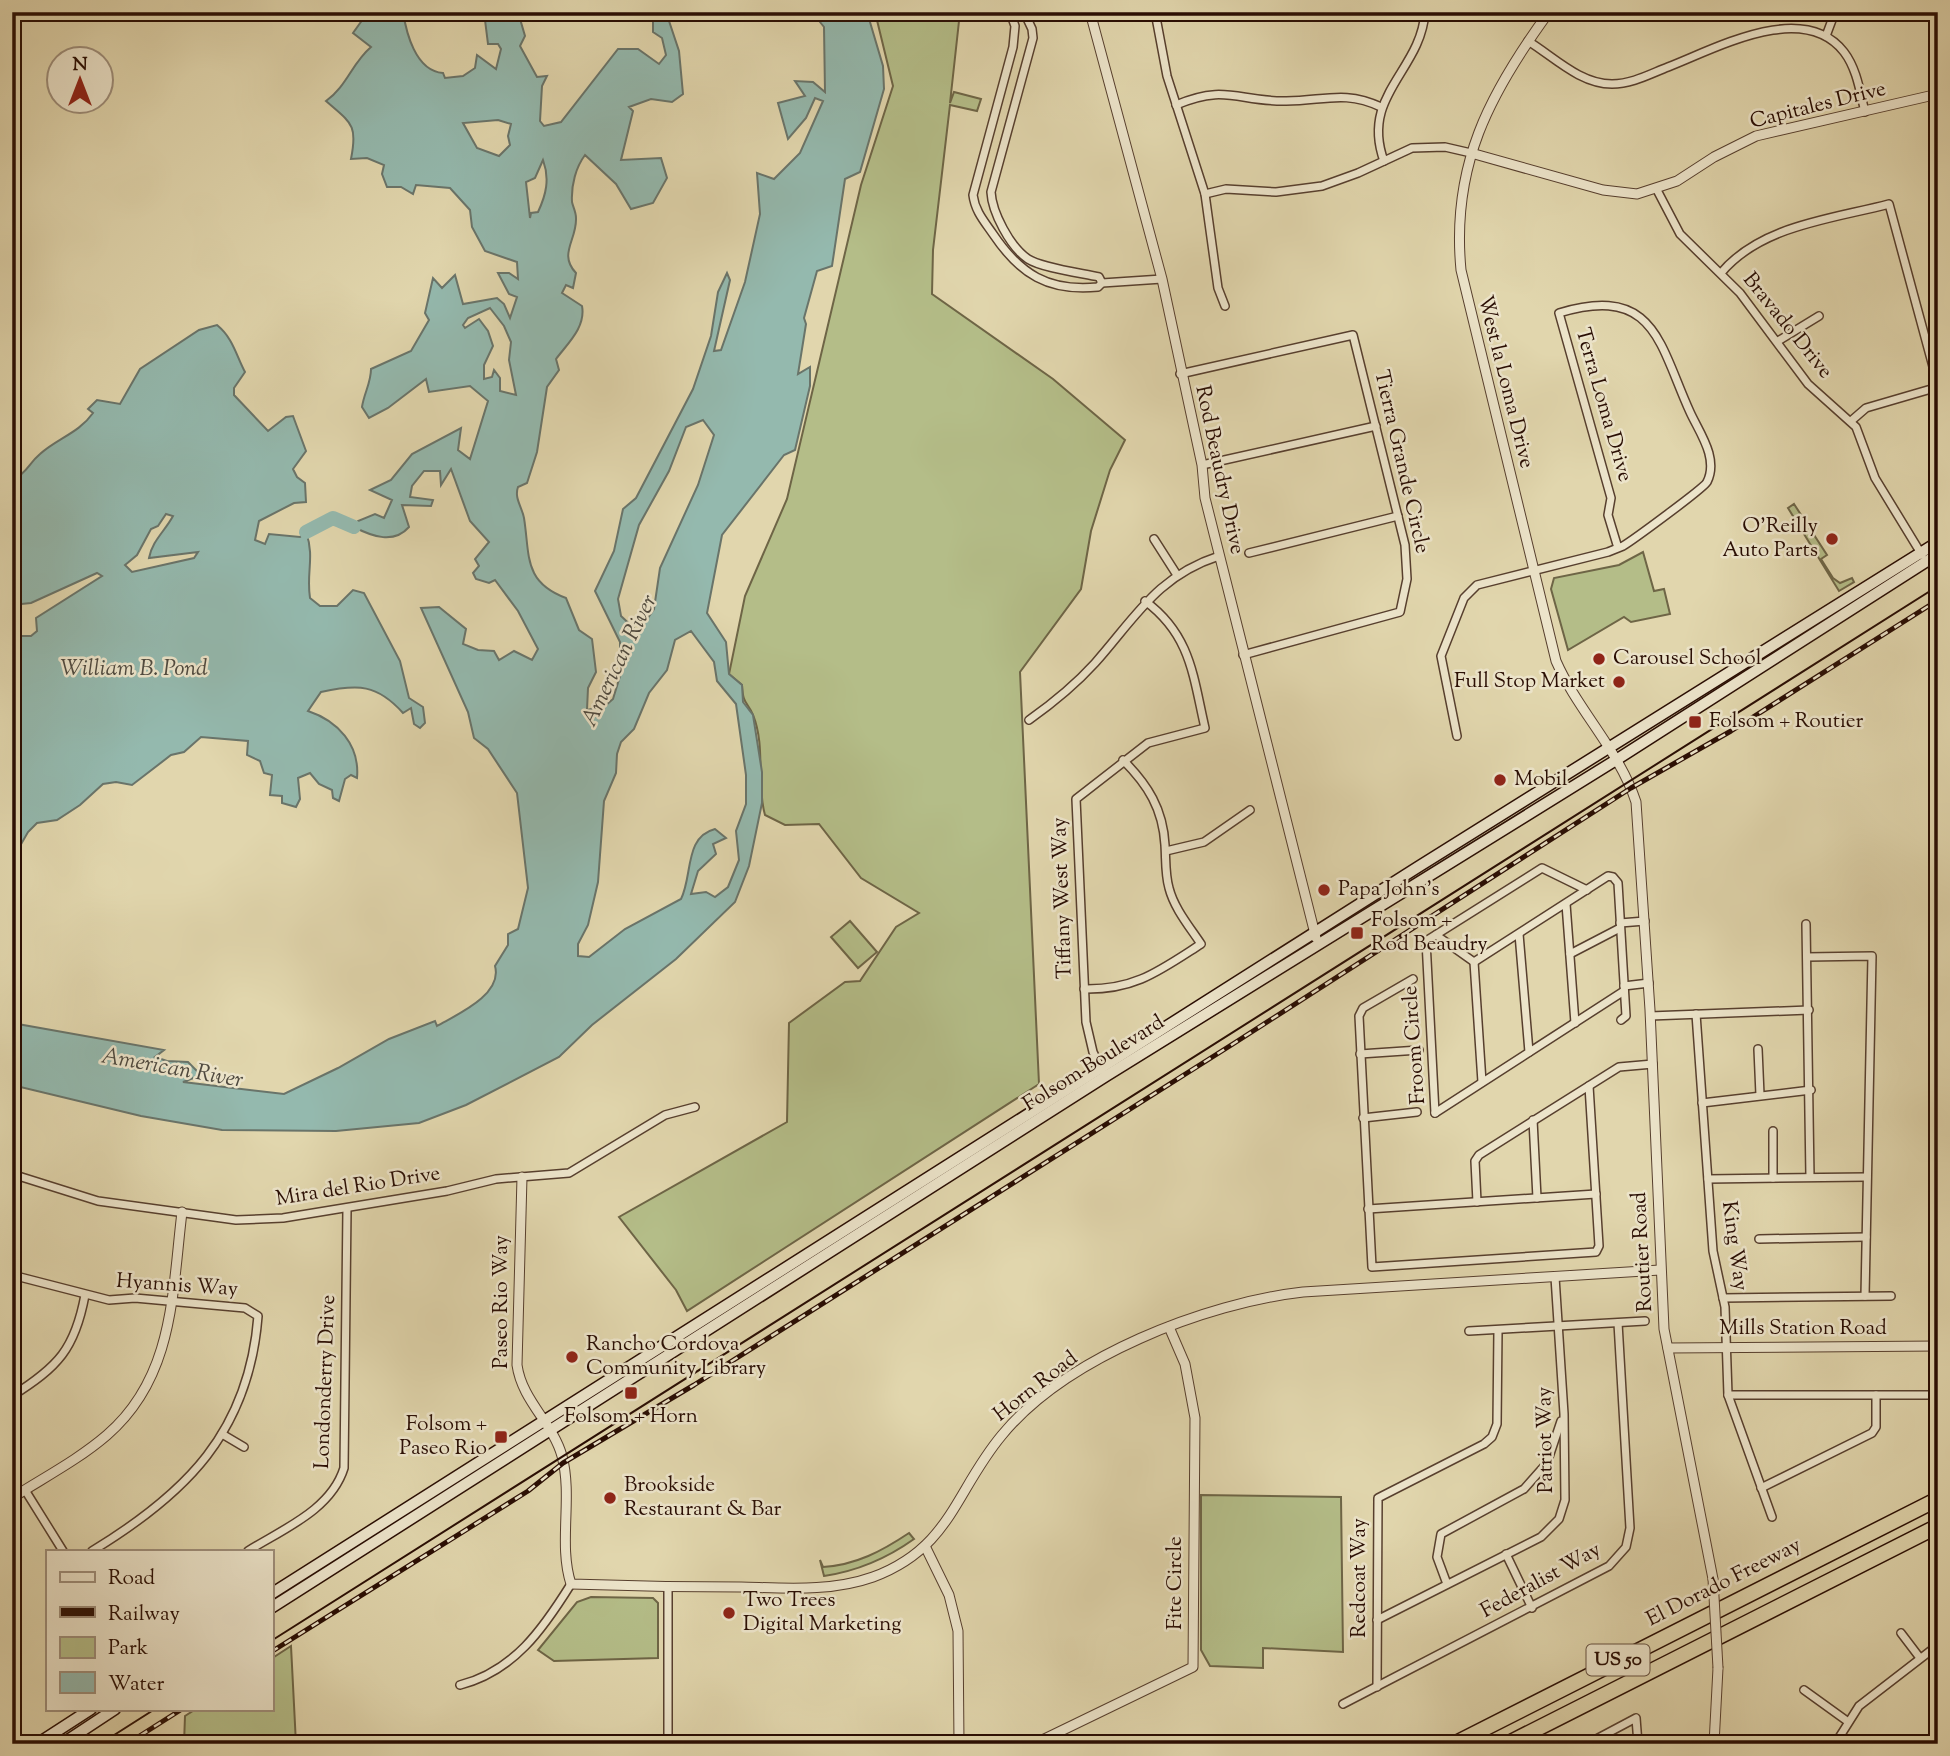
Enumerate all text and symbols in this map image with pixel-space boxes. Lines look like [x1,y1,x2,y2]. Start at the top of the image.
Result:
north arrow [46,46,116,116]
text: N [72,52,88,79]
street label: Capitales Drive [1747,75,1889,137]
street label: Bravado Drive [1735,266,1839,386]
street label: West la Loma Drive [1469,292,1541,472]
street label: Terra Loma Drive [1567,325,1639,485]
street label: Tierra Grande Circle [1365,367,1437,557]
street label: Rod Beaudry Drive [1186,383,1252,557]
place label: O'Reilly Auto Parts [1722,512,1819,566]
marker: O'Reilly Auto Parts [1824,531,1840,547]
water label: American River [574,589,666,733]
place label: Carousel School [1613,644,1762,674]
marker: Carousel School [1591,651,1607,667]
water label: William B. Pond [60,653,208,686]
place label: Full Stop Market [1454,667,1605,697]
marker: Full Stop Market [1611,674,1627,690]
place label: Folsom + Routier [1709,707,1864,737]
marker: Folsom + Routier [1687,714,1703,730]
place label: Mobil [1514,765,1568,795]
marker: Mobil [1492,772,1508,788]
street label: Tiffany West Way [1045,816,1081,979]
place label: Papa John's [1338,875,1440,905]
marker: Papa John's [1316,882,1332,898]
place label: Folsom + Rod Beaudry [1371,906,1488,960]
marker: Folsom + Rod Beaudry [1349,925,1365,941]
street label: Froom Circle [1396,984,1434,1106]
street label: Folsom Boulevard [1017,1008,1171,1120]
water label: American River [98,1040,246,1098]
street label: Mira del Rio Drive [274,1159,442,1215]
street label: Routier Road [1625,1191,1661,1313]
street label: King Way [1713,1199,1755,1293]
street label: Paseo Rio Way [487,1234,517,1369]
street label: Hyannis Way [115,1267,240,1305]
street label: Londonderry Drive [308,1294,344,1470]
street label: Mills Station Road [1719,1314,1887,1344]
place label: Rancho Cordova Community Library [586,1330,767,1384]
street label: Horn Road [987,1344,1085,1430]
marker: Rancho Cordova Community Library [564,1349,580,1365]
marker: Folsom + Horn [623,1385,639,1401]
street label: Patriot Way [1530,1386,1562,1494]
place label: Folsom + Horn [564,1402,698,1432]
place label: Folsom + Paseo Rio [399,1410,487,1464]
marker: Folsom + Paseo Rio [493,1429,509,1445]
place label: Brookside Restaurant & Bar [624,1471,782,1525]
marker: Brookside Restaurant & Bar [602,1490,618,1506]
street label: Redcoat Way [1345,1517,1375,1638]
street label: El Dorado Freeway [1641,1531,1807,1635]
street label: Federalist Way [1475,1535,1607,1627]
street label: Fite Circle [1161,1536,1191,1630]
legend [46,1550,273,1710]
text: Road [108,1564,155,1594]
place label: Two Trees Digital Marketing [743,1586,902,1640]
text: Railway [108,1600,180,1630]
marker: Two Trees Digital Marketing [721,1605,737,1621]
text: Park [108,1634,149,1664]
road number: US 50 [1586,1644,1650,1676]
text: Water [108,1670,165,1700]

